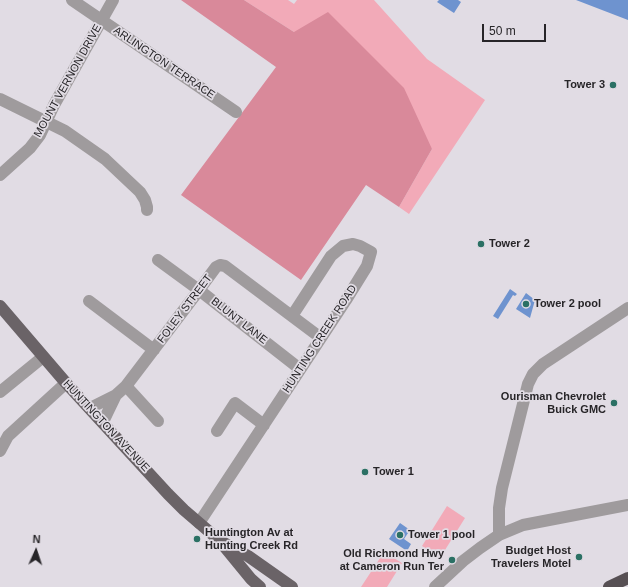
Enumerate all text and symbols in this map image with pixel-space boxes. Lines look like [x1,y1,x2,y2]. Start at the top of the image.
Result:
scale bar [484,16,548,42]
street label: MOUNT VERNON DRIVE [31,22,105,140]
street label: ARLINGTON TERRACE [111,24,217,102]
text: 50 m [489,24,516,38]
place label: Tower 3 [564,78,605,92]
marker: Tower 3 [608,80,618,90]
place label: Tower 2 [489,237,530,251]
marker: Tower 2 [476,239,486,249]
street label: FOLEY STREET [155,272,215,346]
street label: HUNTING CREEK ROAD [280,283,360,395]
street label: BLUNT LANE [208,295,270,347]
place label: Tower 2 pool [534,297,601,311]
marker: Tower 2 pool [521,299,531,309]
street label: HUNTINGTON AVENUE [60,377,152,475]
place label: Ourisman Chevrolet Buick GMC [501,390,606,416]
marker: Ourisman Chevrolet Buick GMC [609,398,619,408]
place label: Tower 1 [373,465,414,479]
marker: Tower 1 [360,467,370,477]
place label: Huntington Av at Hunting Creek Rd [205,526,298,552]
place label: Tower 1 pool [408,528,475,542]
marker: Tower 1 pool [395,530,405,540]
north arrow [16,531,56,571]
text: N [32,533,41,545]
marker: Huntington Av at Hunting Creek Rd [192,534,202,544]
place label: Budget Host Travelers Motel [491,544,571,570]
place label: Old Richmond Hwy at Cameron Run Ter [340,547,444,573]
marker: Budget Host Travelers Motel [574,552,584,562]
marker: Old Richmond Hwy at Cameron Run Ter [447,555,457,565]

